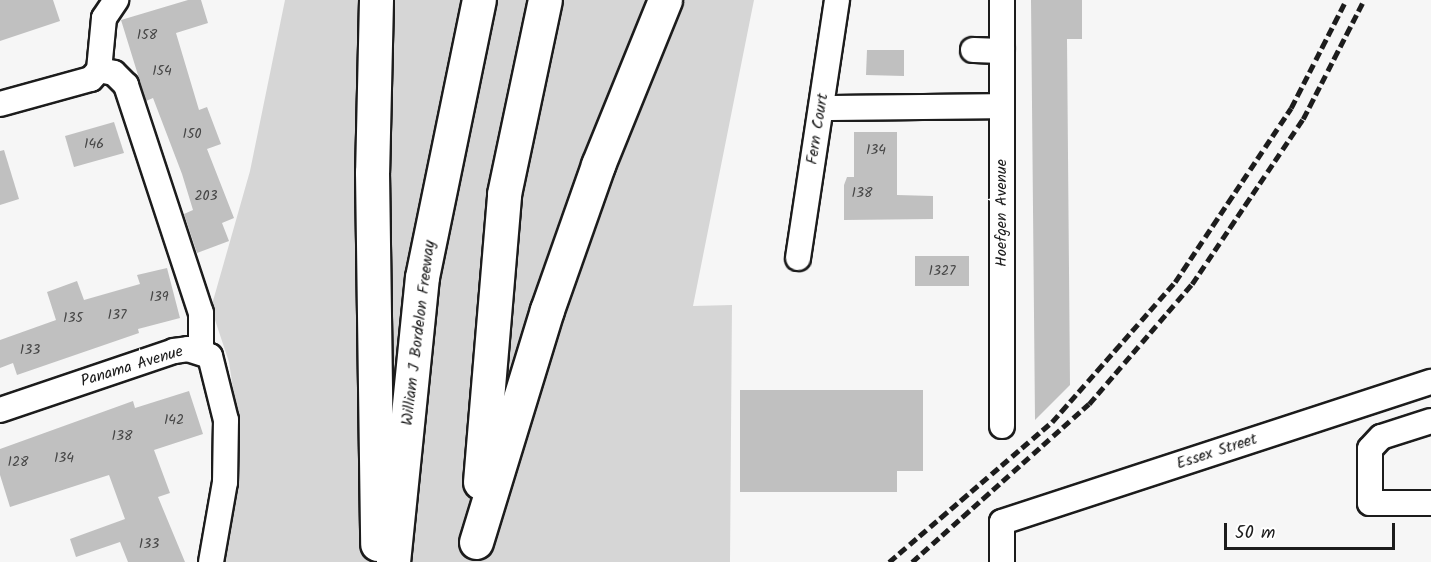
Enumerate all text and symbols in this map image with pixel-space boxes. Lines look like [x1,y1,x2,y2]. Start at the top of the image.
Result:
house number: 158 [137,27,157,43]
house number: 154 [152,63,172,79]
street label: Fern Court [803,92,833,166]
house number: 150 [183,126,201,142]
house number: 146 [84,136,104,152]
house number: 134 [866,142,886,158]
street label: Hoefgen Avenue [992,159,1012,267]
house number: 138 [852,185,872,201]
house number: 203 [194,188,218,204]
street label: William J Bordelon Freeway [398,239,440,427]
house number: 1327 [929,263,955,279]
house number: 139 [149,289,169,305]
house number: 137 [108,307,126,323]
house number: 135 [63,310,83,326]
house number: 133 [20,342,40,358]
street label: Panama Avenue [79,342,185,392]
house number: 142 [164,412,184,428]
house number: 138 [112,428,132,444]
street label: Essex Street [1174,430,1260,474]
house number: 134 [54,450,74,466]
house number: 128 [8,454,28,470]
scale bar [1227,511,1398,549]
text: 50 m [1235,519,1275,548]
house number: 133 [139,536,159,552]

